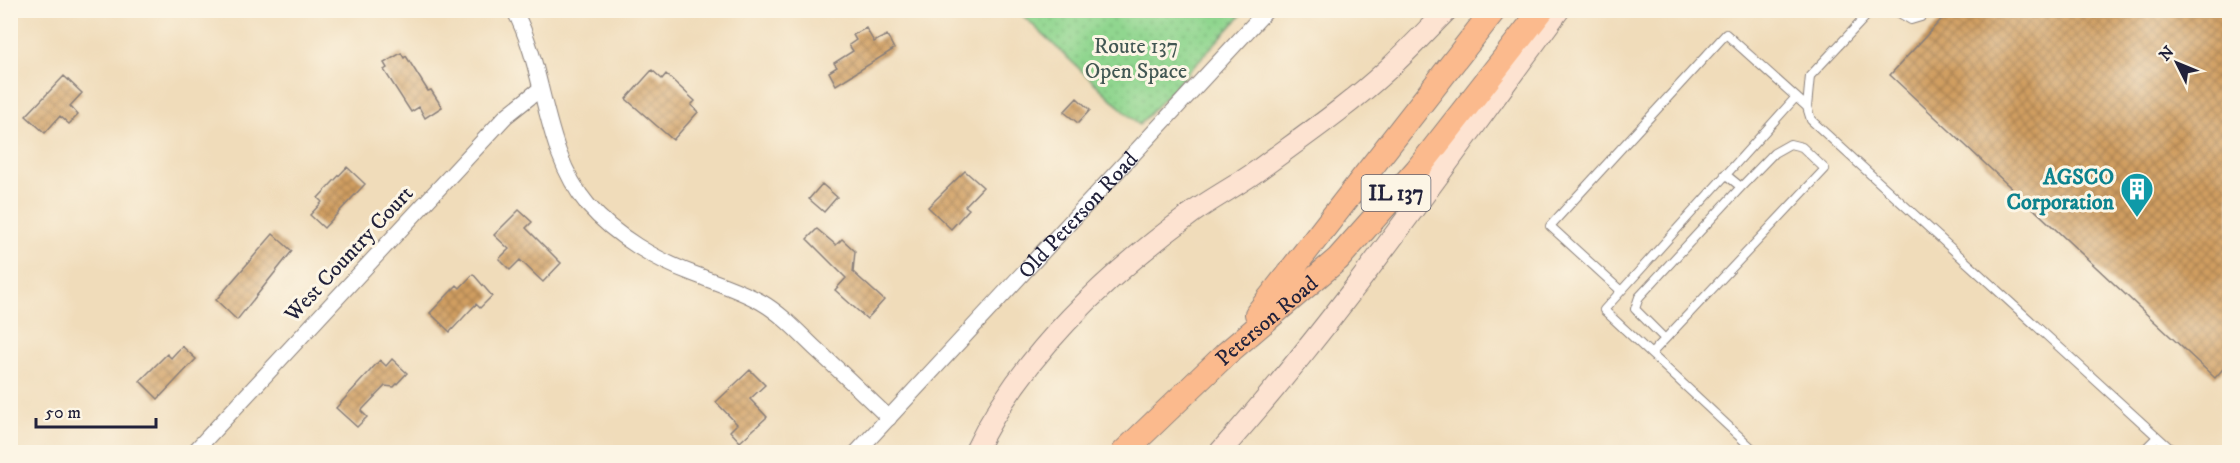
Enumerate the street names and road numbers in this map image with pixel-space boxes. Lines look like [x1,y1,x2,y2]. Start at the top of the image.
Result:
street label: Old Peterson Road [1013,146,1144,285]
road number: IL 137 [1362,175,1430,211]
street label: West Country Court [278,180,419,328]
street label: Peterson Road [1210,270,1324,372]

